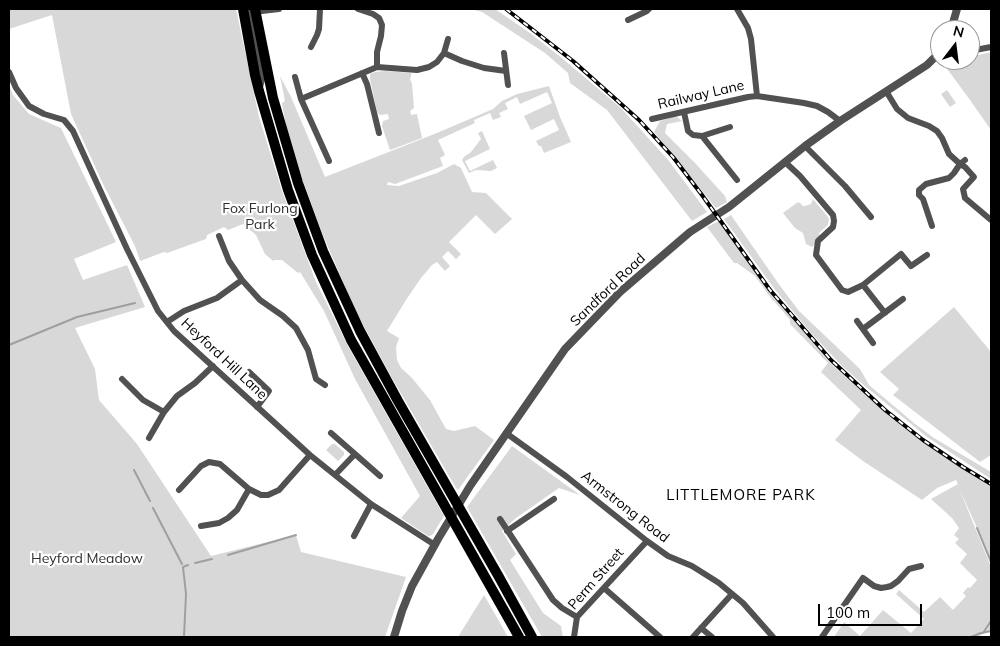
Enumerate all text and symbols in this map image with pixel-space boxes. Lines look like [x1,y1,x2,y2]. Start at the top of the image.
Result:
north arrow [930,20,980,70]
text: N [951,21,966,42]
street label: Railway Lane [656,77,746,113]
park label: Fox Furlong Park [222,201,298,233]
street label: Sandford Road [567,250,649,330]
street label: Heyford Hill Lane [177,315,271,403]
street label: Armstrong Road [578,467,672,547]
district label: LITTLEMORE PARK [664,486,818,504]
street label: Perm Street [565,545,627,613]
park label: Heyford Meadow [31,551,143,567]
scale bar [820,594,924,626]
text: 100 m [826,603,870,622]

